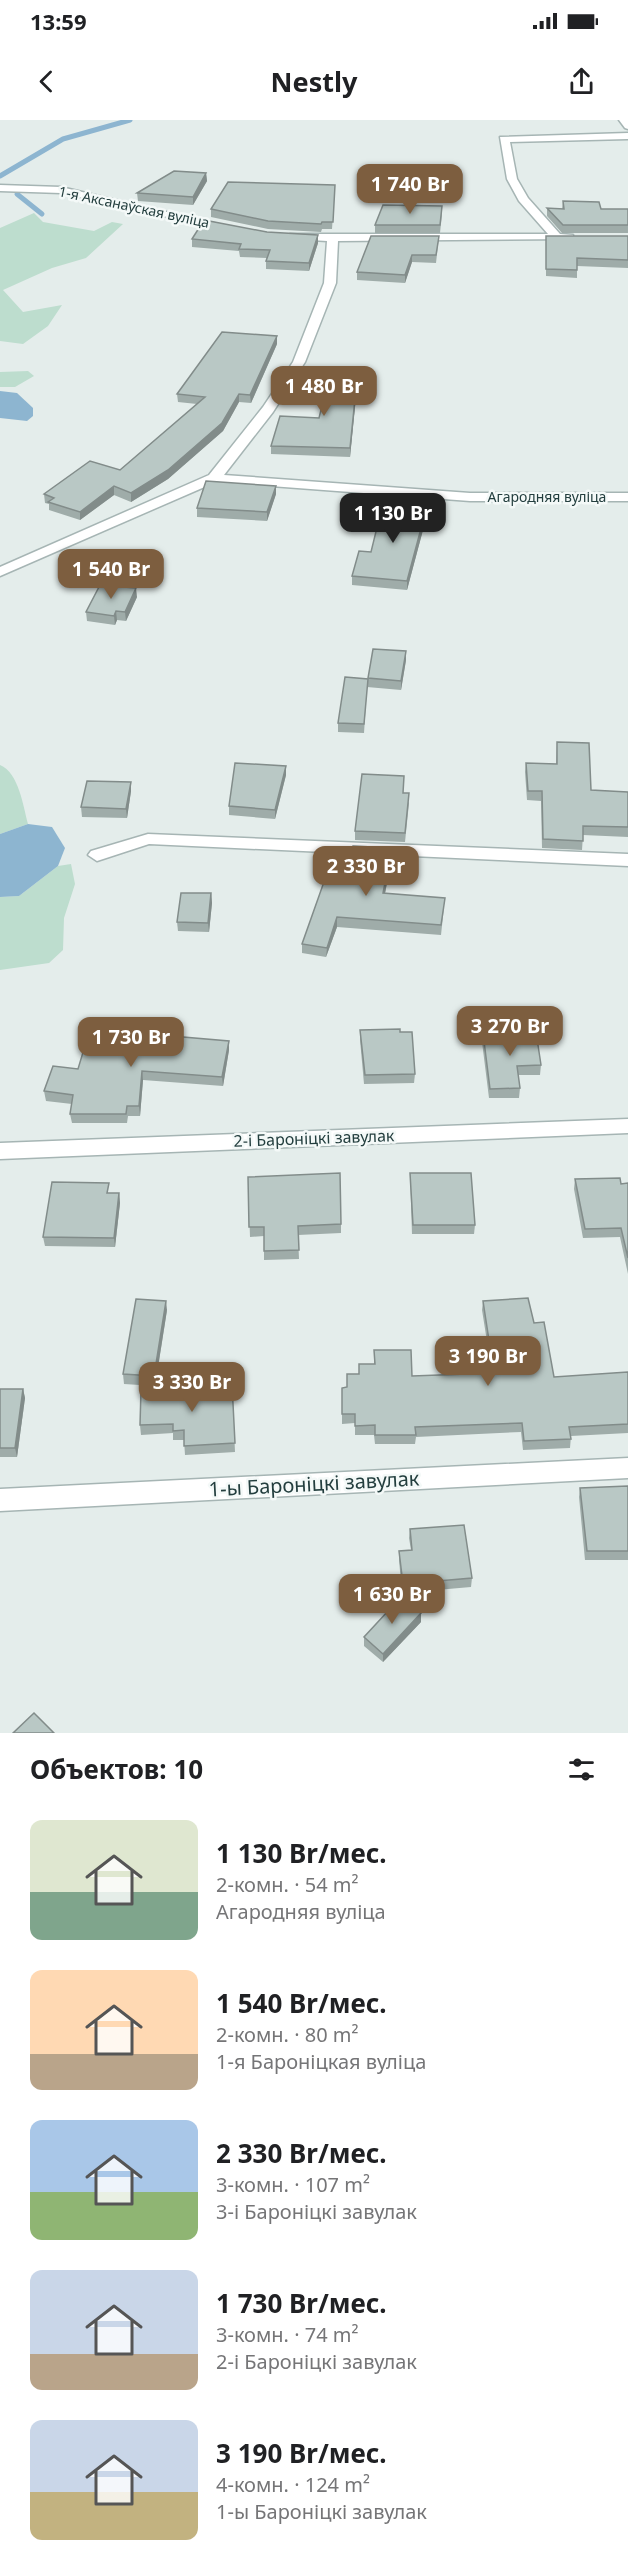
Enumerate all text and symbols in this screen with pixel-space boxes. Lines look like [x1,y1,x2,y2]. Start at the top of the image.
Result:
text: 13:59 [30,6,87,36]
text: Nestly [271,63,357,100]
icon: back [30,65,63,98]
icon: share [565,65,598,98]
pin: 1 740 Br [348,164,472,215]
text: 1 740 Br [371,170,449,197]
street label: 1-я Аксанаўская вуліца [57,181,211,232]
pin: 1 480 Br [262,366,386,417]
text: 1 480 Br [285,372,363,399]
street label: Агародняя вуліца [488,487,606,506]
pin: 1 130 Br [331,493,455,544]
text: 1 130 Br [354,499,432,526]
pin: 1 540 Br [49,549,173,600]
text: 1 540 Br [72,555,150,582]
pin: 2 330 Br [304,846,428,897]
text: 2 330 Br [327,852,405,879]
pin: 3 270 Br [448,1006,572,1057]
text: 3 270 Br [471,1012,549,1039]
pin: 1 730 Br [69,1017,193,1068]
text: 1 730 Br [92,1023,170,1050]
street label: 2-і Бароніцкі завулак [233,1124,395,1152]
pin: 3 190 Br [426,1336,550,1387]
text: 3 190 Br [449,1342,527,1369]
pin: 3 330 Br [130,1362,254,1413]
text: 3 330 Br [153,1368,231,1395]
street label: 1-ы Бароніцкі завулак [208,1464,420,1503]
pin: 1 630 Br [330,1574,454,1625]
text: 1 630 Br [353,1580,431,1607]
text: Объектов: 10 [30,1751,203,1787]
icon: filters [565,1753,598,1786]
text: 1 130 Br/мес. [216,1835,387,1871]
icon: home [78,1844,150,1916]
text: 2-комн. · 54 m² [216,1871,359,1898]
text: Агародняя вуліца [216,1898,386,1925]
text: 1 540 Br/мес. [216,1985,387,2021]
icon: home [78,1994,150,2066]
text: 2-комн. · 80 m² [216,2021,359,2048]
text: 1-я Бароніцкая вуліца [216,2048,426,2075]
text: 2 330 Br/мес. [216,2135,387,2171]
icon: home [78,2144,150,2216]
text: 3-комн. · 107 m² [216,2171,370,2198]
text: 3-і Бароніцкі завулак [216,2198,417,2225]
text: 1 730 Br/мес. [216,2285,387,2321]
icon: home [78,2294,150,2366]
text: 3-комн. · 74 m² [216,2321,359,2348]
text: 2-і Бароніцкі завулак [216,2348,417,2375]
text: 3 190 Br/мес. [216,2435,387,2471]
icon: home [78,2444,150,2516]
text: 4-комн. · 124 m² [216,2471,370,2498]
text: 1-ы Бароніцкі завулак [216,2498,427,2525]

